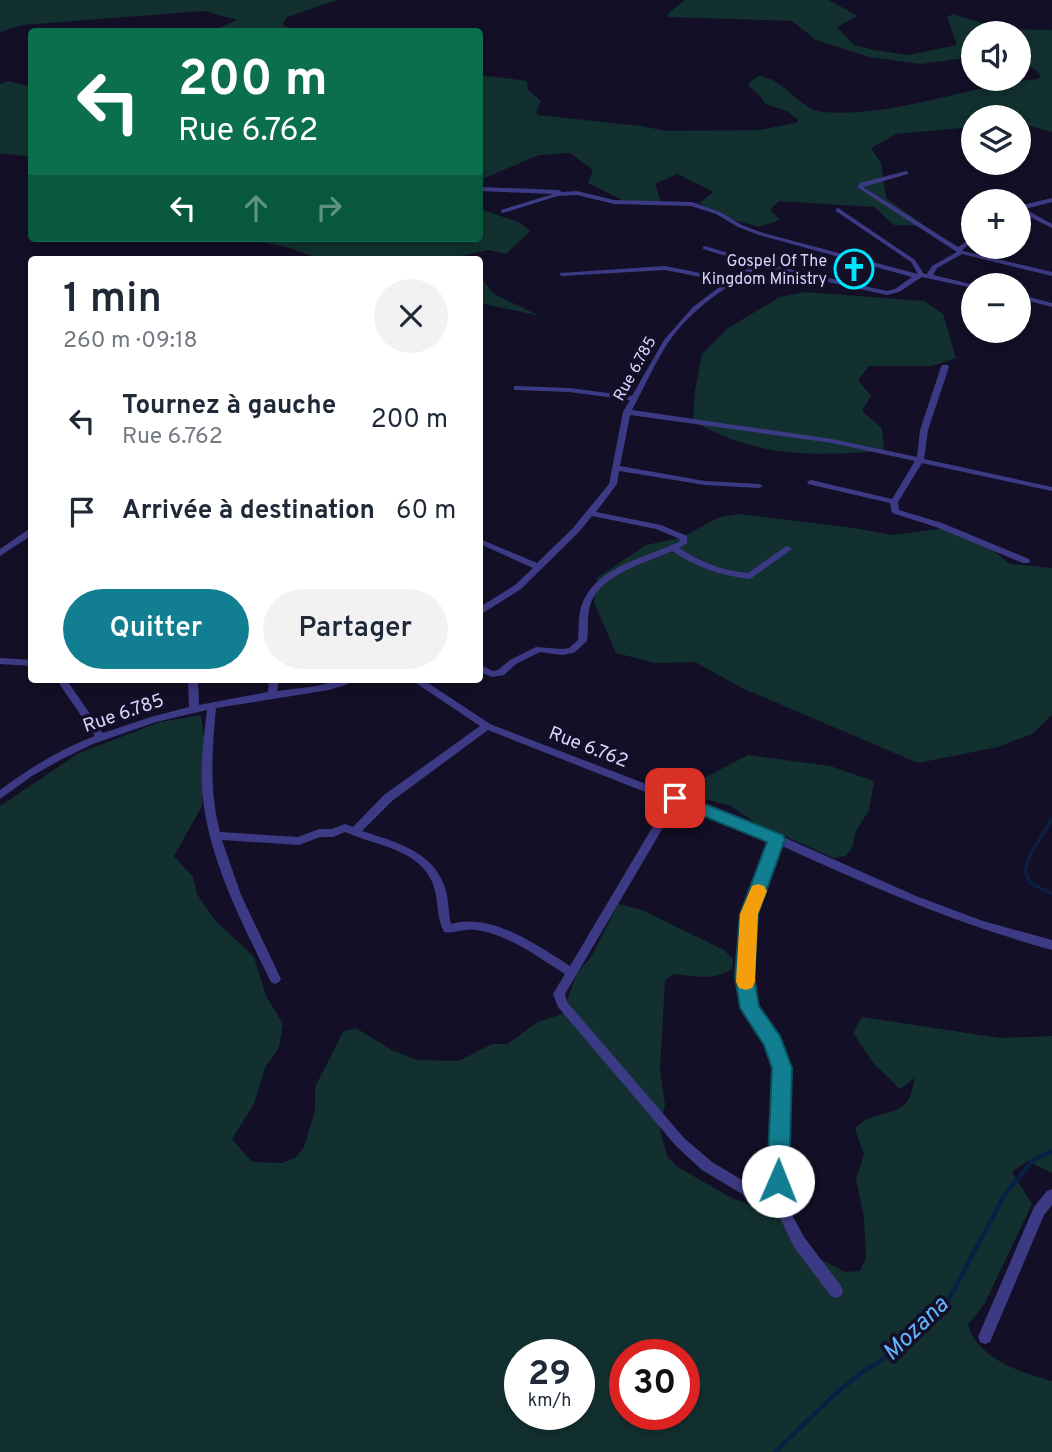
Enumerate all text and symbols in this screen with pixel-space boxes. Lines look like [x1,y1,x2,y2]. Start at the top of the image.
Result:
map controls [961,21,1031,343]
button: sound [961,21,1031,91]
text: 200 m [178,51,328,113]
icon: left [63,56,154,147]
button: layers [961,105,1031,175]
text: Rue 6.762 [178,112,318,152]
icon: left [164,189,202,227]
icon: ahead [237,189,275,227]
icon: right [310,189,348,227]
button: + [961,189,1031,259]
church icon: Gospel Of The Kingdom Ministry [833,248,875,290]
place label: Gospel Of The Kingdom Ministry [701,252,827,290]
button: − [961,273,1031,343]
text: 1 min [63,274,162,327]
button: close [374,279,448,353]
text: 260 m · 09:18 [63,327,198,356]
street label: Rue 6.785 [610,333,662,405]
text: Tournez à gauche [122,390,336,423]
icon: left [63,402,101,440]
text: 200 m [371,404,448,437]
text: Rue 6.762 [122,423,223,452]
icon: arrive [63,493,101,531]
text: Arrivée à destination [122,495,375,528]
text: 60 m [396,495,456,528]
button: Quitter [63,589,249,669]
button: Partager [263,589,448,669]
street label: Rue 6.785 [80,689,167,739]
street label: Rue 6.762 [545,722,631,774]
pin [645,768,705,828]
icon: arrive [656,779,694,817]
position arrow [741,1144,815,1218]
water label: Mozana [877,1290,956,1368]
speed limit sign: 30 [609,1339,700,1430]
text: 29 [528,1353,571,1397]
text: km/h [528,1390,571,1413]

